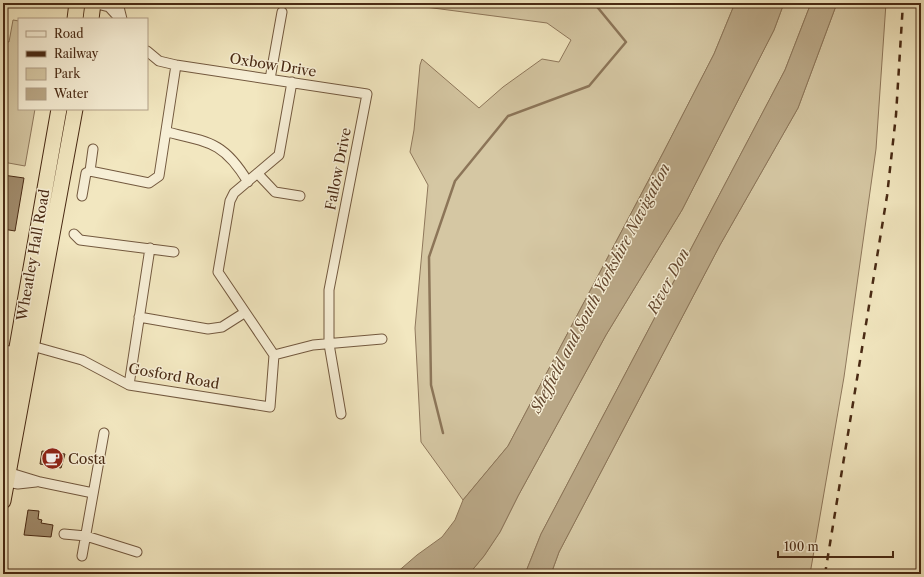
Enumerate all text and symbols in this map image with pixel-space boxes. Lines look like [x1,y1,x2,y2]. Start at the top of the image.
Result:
legend [18,18,148,110]
text: Road [54,26,84,41]
text: Railway [54,46,99,61]
street label: Oxbow Drive [228,49,318,81]
text: Park [54,66,81,81]
text: Water [53,86,88,101]
street label: Fallow Drive [321,126,355,212]
water label: Sheffield and South Yorkshire Navigation [525,160,674,417]
street label: Wheatley Hall Road [12,187,54,323]
water label: River Don [642,245,693,318]
street label: Gosford Road [127,359,221,393]
cafe icon: Costa [39,446,65,472]
place label: Costa [68,450,106,468]
scale bar [778,533,893,559]
text: 100 m [784,539,819,554]

